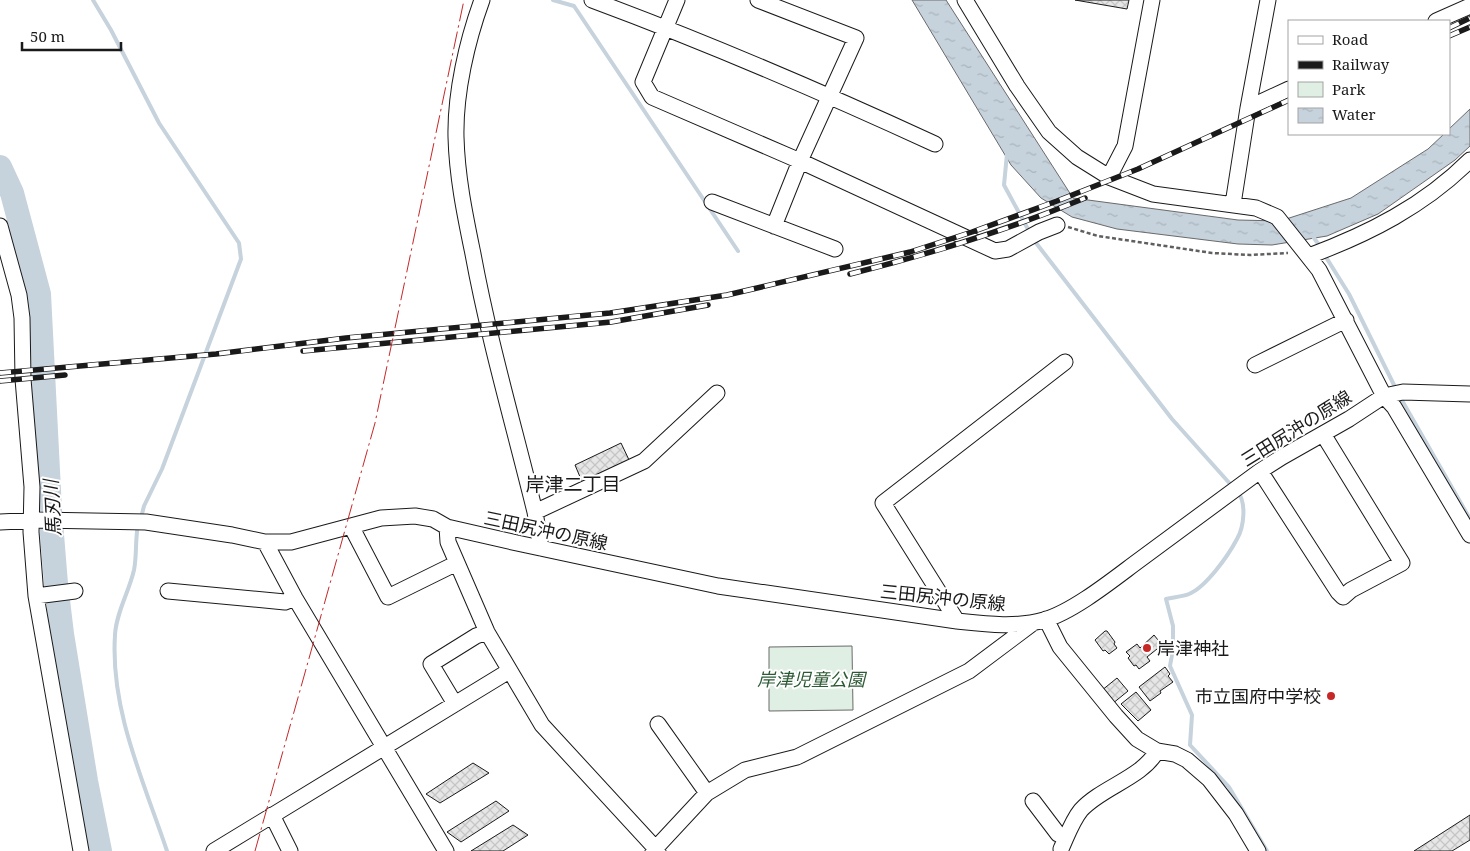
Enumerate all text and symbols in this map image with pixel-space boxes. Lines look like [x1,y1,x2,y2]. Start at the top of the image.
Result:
scale bar [22,20,121,52]
legend [1288,20,1450,135]
text: 50 m [30,26,65,46]
text: Road [1332,29,1368,49]
text: Railway [1332,54,1390,74]
text: Park [1332,79,1366,99]
text: Water [1332,104,1375,124]
street label: 三田尻沖の原線 [1236,384,1356,472]
district label: 岸津二丁目 [525,471,621,497]
water label: 馬刃川 [37,477,66,537]
street label: 三田尻沖の原線 [482,505,610,555]
street label: 三田尻沖の原線 [879,578,1007,616]
place label: 岸津神社 [1157,636,1229,660]
marker: 岸津神社 [1141,642,1153,654]
park label: 岸津児童公園 [757,667,868,691]
place label: 市立国府中学校 [1195,684,1321,708]
marker: 市立国府中学校 [1325,690,1337,702]

